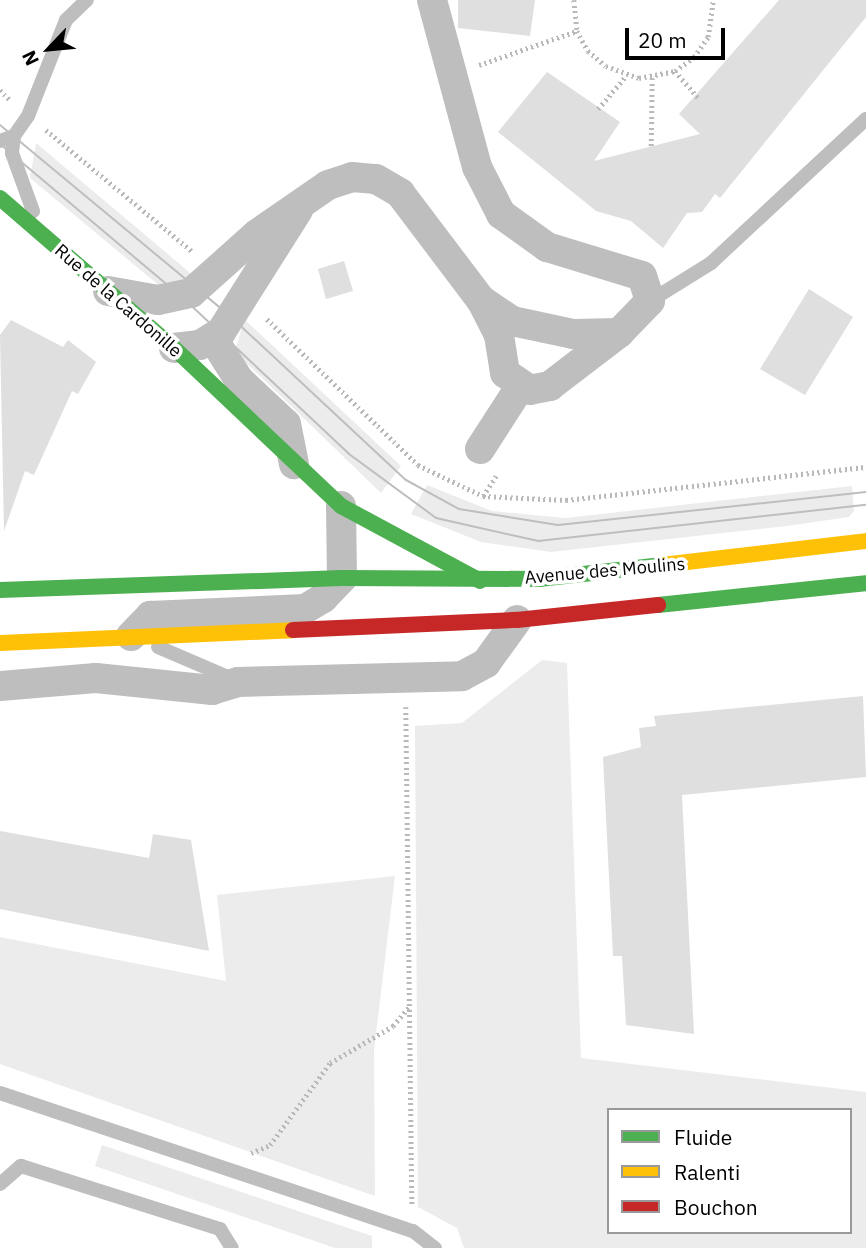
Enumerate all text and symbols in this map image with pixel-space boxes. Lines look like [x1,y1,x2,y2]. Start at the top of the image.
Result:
north arrow [14,14,84,84]
scale bar [628,14,728,58]
text: 20 m [638,26,687,54]
text: N [16,47,44,70]
street label: Rue de la Cardonille [50,240,186,362]
street label: Avenue des Moulins [524,553,686,589]
legend [607,1108,852,1234]
text: Fluide [674,1123,732,1151]
text: Ralenti [674,1158,740,1186]
text: Bouchon [674,1193,758,1221]

